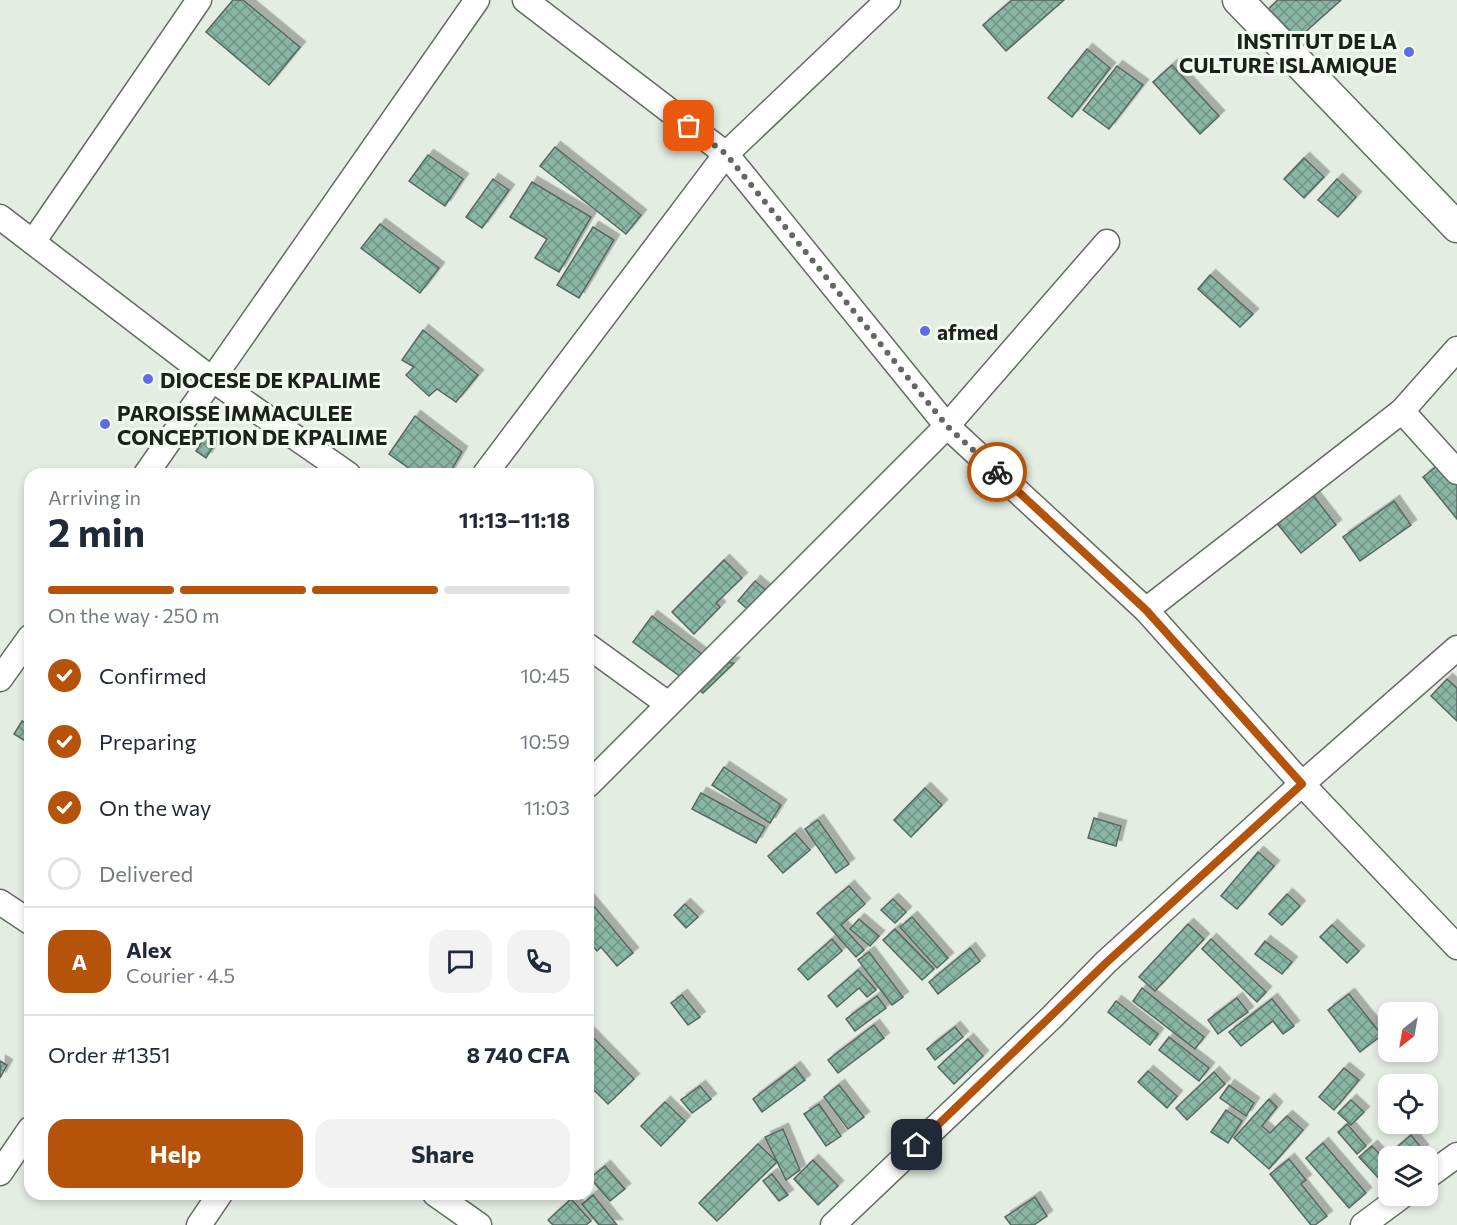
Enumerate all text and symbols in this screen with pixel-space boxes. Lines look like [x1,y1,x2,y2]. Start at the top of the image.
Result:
place label: INSTITUT DE LA CULTURE ISLAMIQUE [1179,28,1397,77]
marker: INSTITUT DE LA CULTURE ISLAMIQUE [1402,45,1416,59]
pin [663,100,714,151]
icon: bag [672,109,705,142]
place label: afmed [937,319,998,344]
marker: afmed [918,324,932,338]
place label: DIOCESE DE KPALIME [160,367,381,392]
marker: DIOCESE DE KPALIME [141,372,155,386]
place label: PAROISSE IMMACULEE CONCEPTION DE KPALIME [117,400,387,449]
marker: PAROISSE IMMACULEE CONCEPTION DE KPALIME [98,417,112,431]
courier [967,442,1027,502]
icon: bike [981,456,1014,489]
text: Arriving in [48,485,141,509]
text: 11:13–11:18 [459,506,570,533]
text: 2 min [48,507,145,555]
text: On the way · 250 m [48,603,219,627]
icon: check [48,659,81,692]
text: Confirmed [99,662,206,689]
text: 10:45 [520,663,570,687]
icon: check [48,725,81,758]
text: Preparing [99,728,196,755]
text: 10:59 [520,729,570,753]
icon: check [48,791,81,824]
text: On the way [99,794,211,821]
text: 11:03 [524,795,570,819]
text: Delivered [99,860,193,887]
button: chat [429,930,492,993]
button: phone [507,930,570,993]
text: Alex [126,936,172,963]
text: A [72,948,87,975]
text: Courier · 4.5 [126,963,235,987]
north arrow [1378,1002,1438,1062]
map controls [1378,1002,1438,1206]
text: Order #1351 [48,1041,171,1068]
text: 8 740 CFA [466,1041,570,1068]
button: locate [1378,1074,1438,1134]
button: Help [48,1119,303,1188]
button: Share [315,1119,570,1188]
pin [891,1119,942,1170]
icon: home [900,1128,933,1161]
button: layers [1378,1146,1438,1206]

